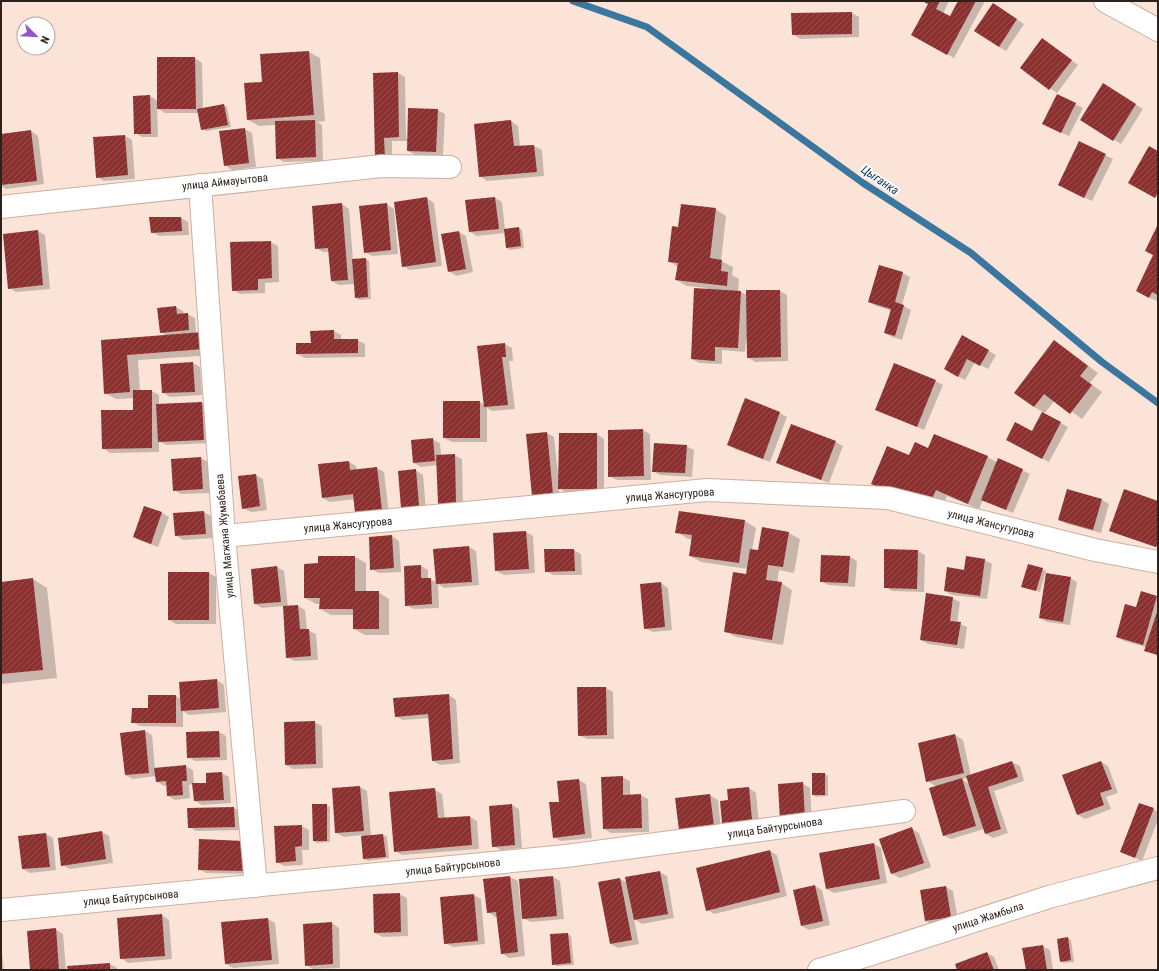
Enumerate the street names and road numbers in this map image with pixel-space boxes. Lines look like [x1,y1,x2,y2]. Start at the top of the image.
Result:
street label: улица Аймауытова [181,171,269,193]
street label: улица Магжана Жумабаева [213,473,237,599]
street label: улица Жансугурова [625,485,715,505]
street label: улица Жансугурова [946,507,1036,541]
street label: улица Жансугурова [303,515,393,535]
street label: улица Байтурсынова [727,815,823,841]
street label: улица Байтурсынова [405,856,501,878]
street label: улица Байтурсынова [83,887,179,909]
street label: улица Жамбыла [951,899,1025,935]

